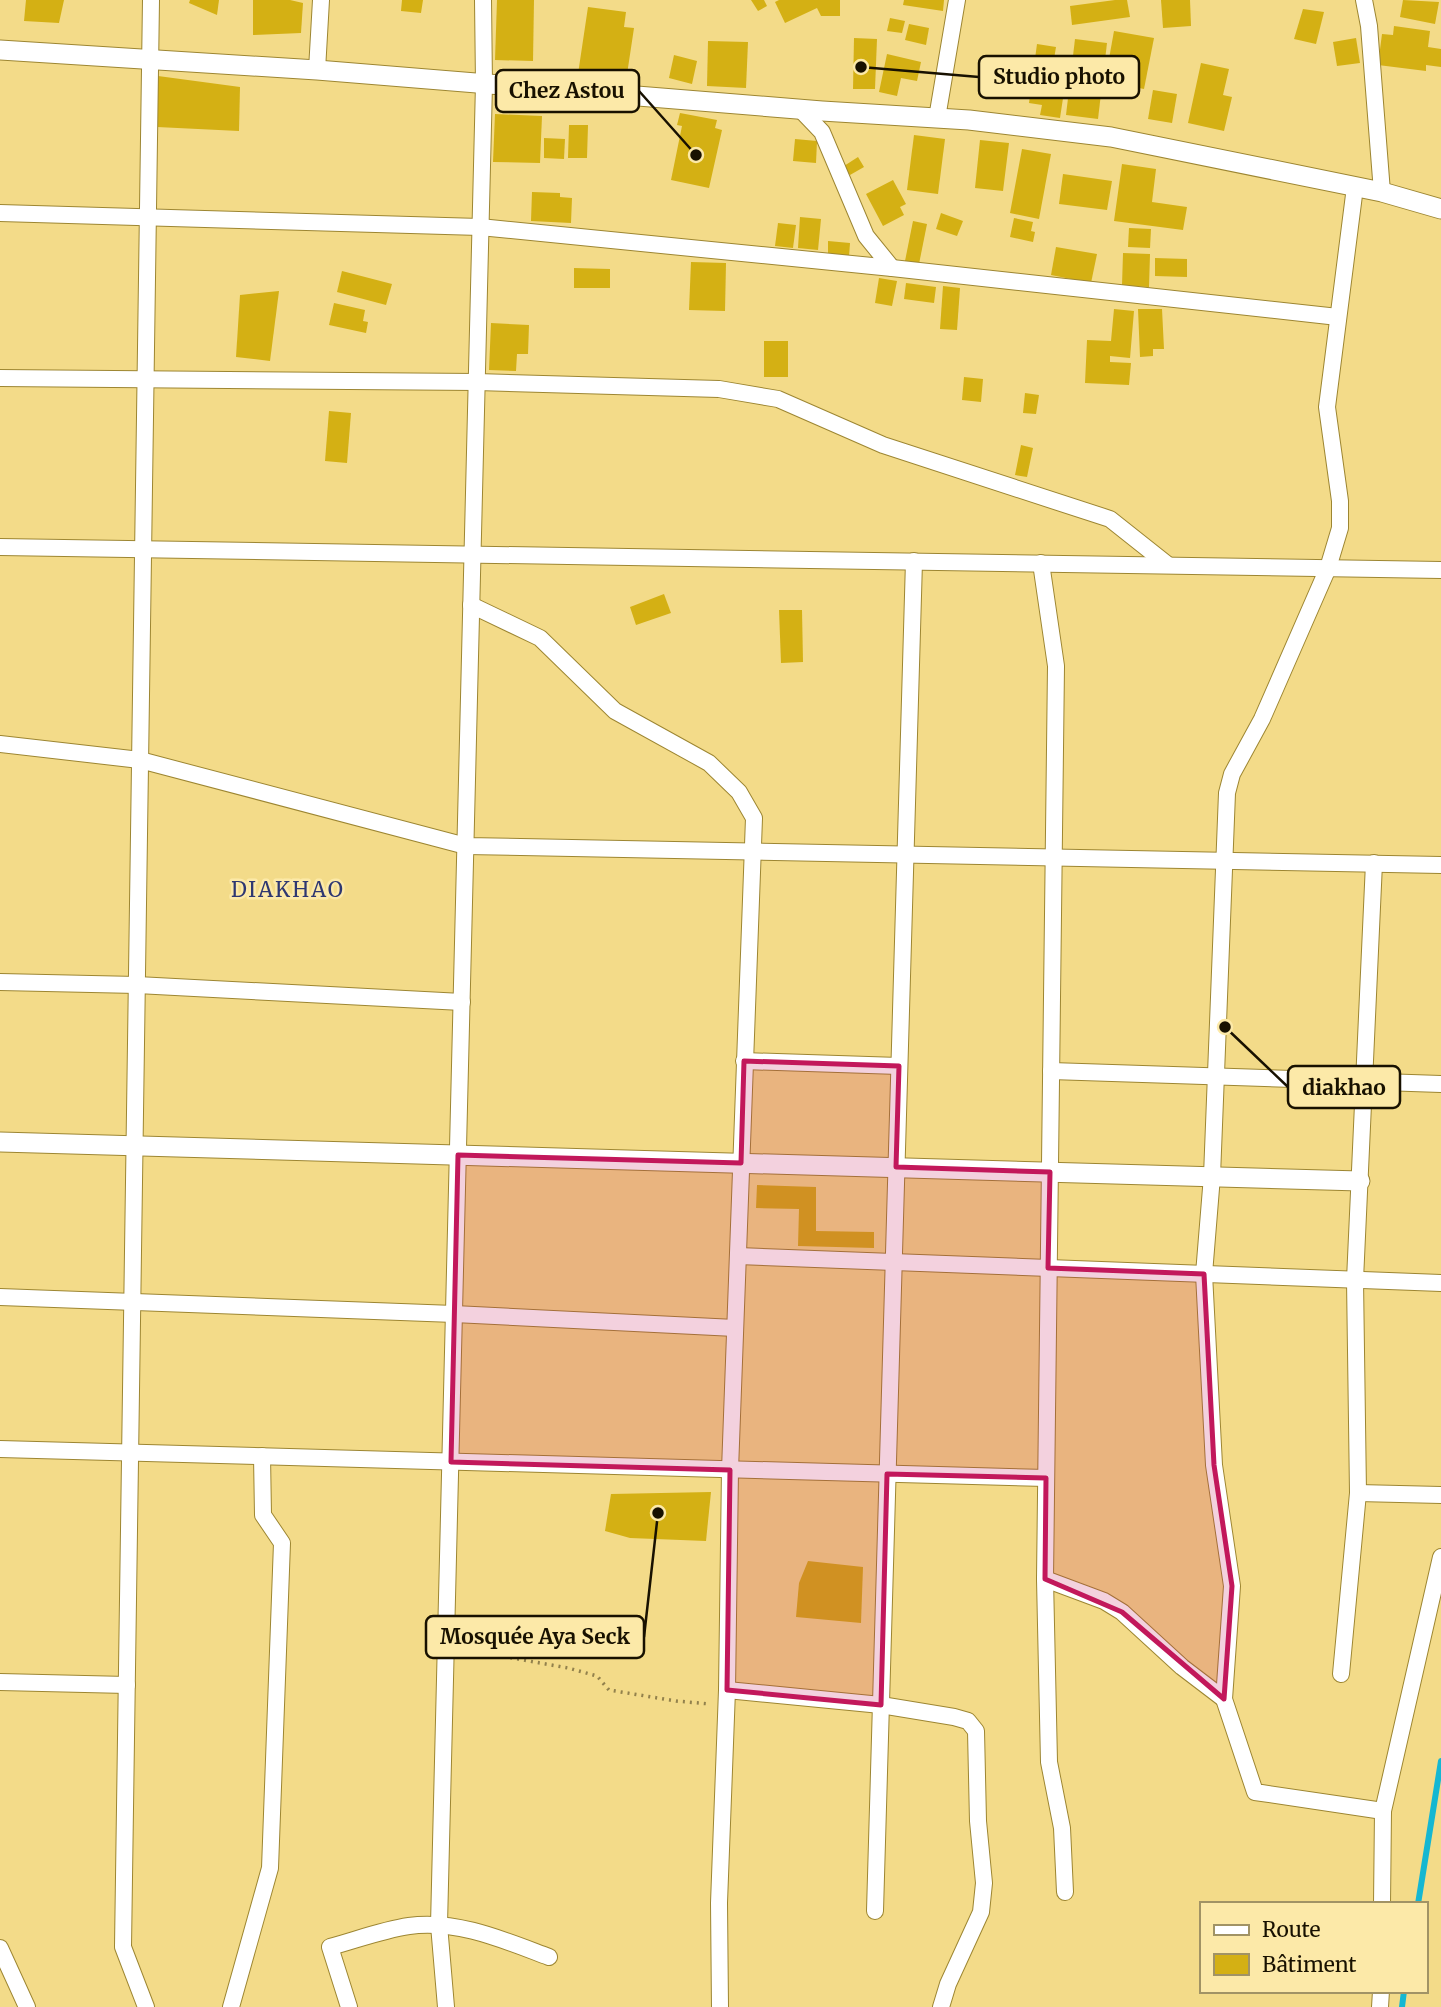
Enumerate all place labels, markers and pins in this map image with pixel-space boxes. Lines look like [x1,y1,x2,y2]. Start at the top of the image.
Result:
callout: Studio photo [979,56,1139,98]
callout: Chez Astou [496,70,639,112]
callout: diakhao [1288,1066,1400,1108]
callout: Mosquée Aya Seck [426,1616,644,1658]

